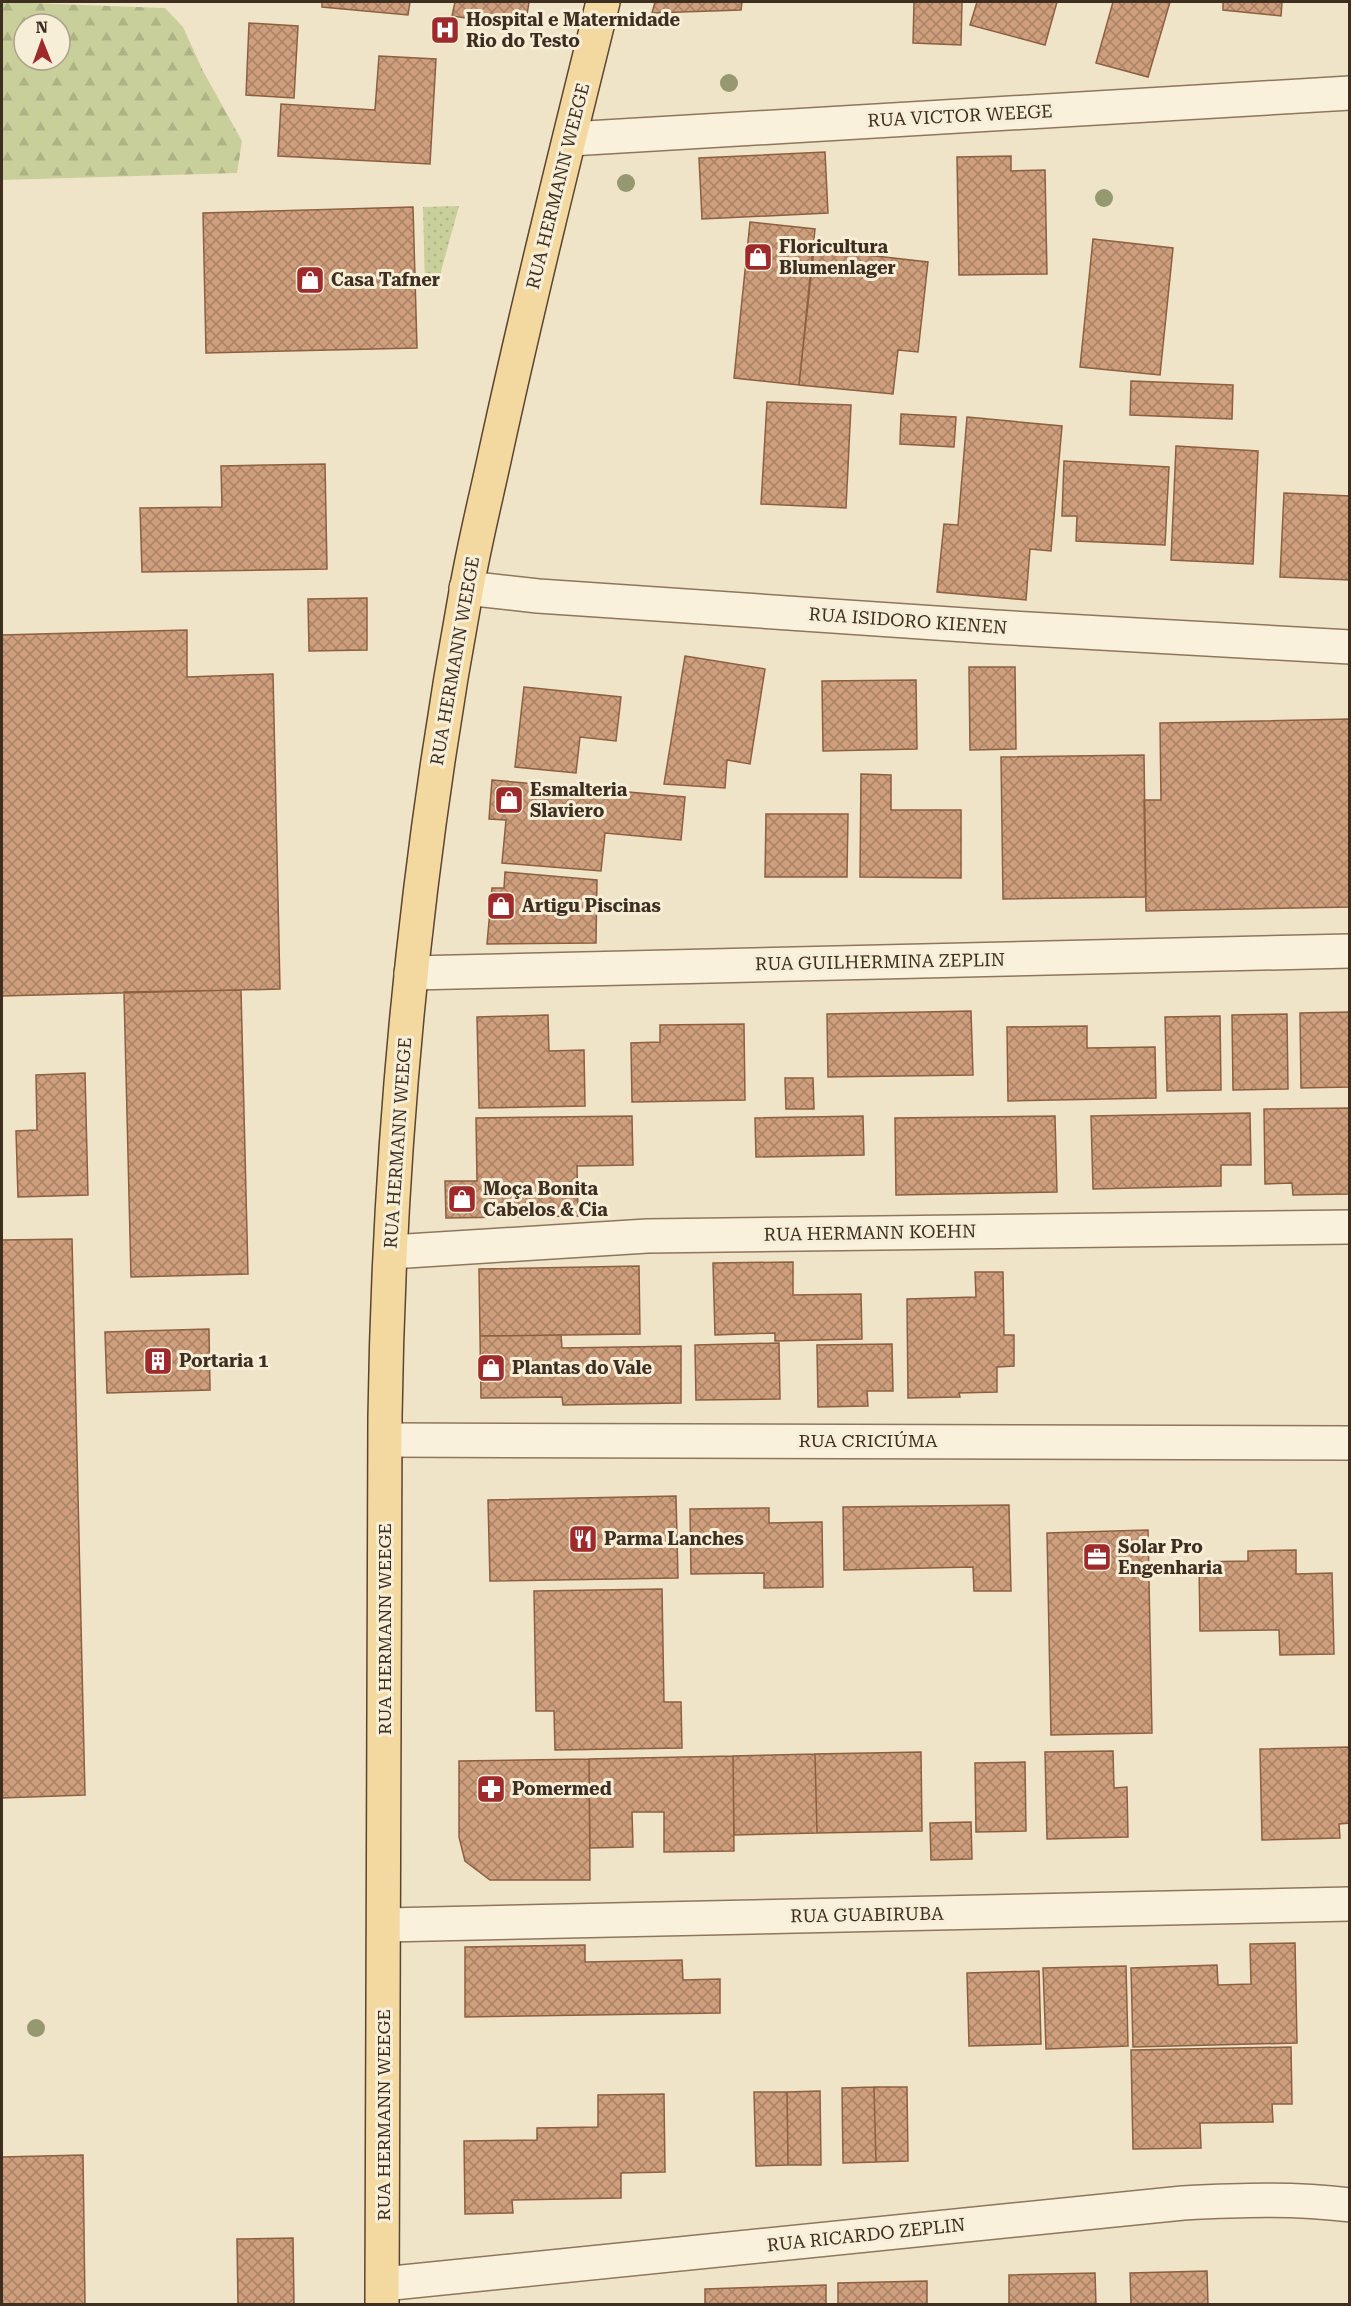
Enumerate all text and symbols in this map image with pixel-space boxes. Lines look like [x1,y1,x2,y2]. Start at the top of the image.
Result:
place label: Hospital e Maternidade Rio do Testo [466,9,680,51]
north arrow [12,12,72,72]
hospital icon: Hospital e Maternidade Rio do Testo [429,14,461,46]
text: N [35,18,48,37]
street label: RUA HERMANN WEEGE [522,81,593,291]
street label: RUA VICTOR WEEGE [867,100,1053,131]
place label: Floricultura Blumenlager [779,236,896,278]
shop icon: Floricultura Blumenlager [742,241,774,273]
shop icon: Casa Tafner [294,264,326,296]
place label: Casa Tafner [331,269,440,290]
street label: RUA HERMANN WEEGE [426,555,483,767]
street label: RUA ISIDORO KIENEN [808,603,1008,638]
place label: Esmalteria Slaviero [530,779,628,821]
shop icon: Esmalteria Slaviero [493,784,525,816]
shop icon: Artigu Piscinas [485,890,517,922]
place label: Artigu Piscinas [522,895,661,916]
street label: RUA GUILHERMINA ZEPLIN [755,949,1005,974]
street label: RUA HERMANN WEEGE [380,1037,415,1249]
place label: Moça Bonita Cabelos & Cia [483,1178,608,1220]
shop icon: Moça Bonita Cabelos & Cia [446,1183,478,1215]
street label: RUA HERMANN KOEHN [763,1220,977,1245]
building icon: Portaria 1 [142,1345,174,1377]
place label: Portaria 1 [179,1350,268,1371]
shop icon: Plantas do Vale [475,1352,507,1384]
place label: Plantas do Vale [512,1357,652,1378]
street label: RUA CRICIÚMA [798,1430,938,1451]
street label: RUA HERMANN WEEGE [374,1523,395,1735]
restaurant icon: Parma Lanches [567,1523,599,1555]
place label: Parma Lanches [604,1528,744,1549]
place label: Solar Pro Engenharia [1118,1536,1223,1578]
office icon: Solar Pro Engenharia [1081,1541,1113,1573]
pharmacy icon: Pomermed [475,1773,507,1805]
place label: Pomermed [512,1778,612,1799]
street label: RUA GUABIRUBA [790,1903,944,1926]
street label: RUA HERMANN WEEGE [373,2009,394,2221]
street label: RUA RICARDO ZEPLIN [766,2214,966,2255]

